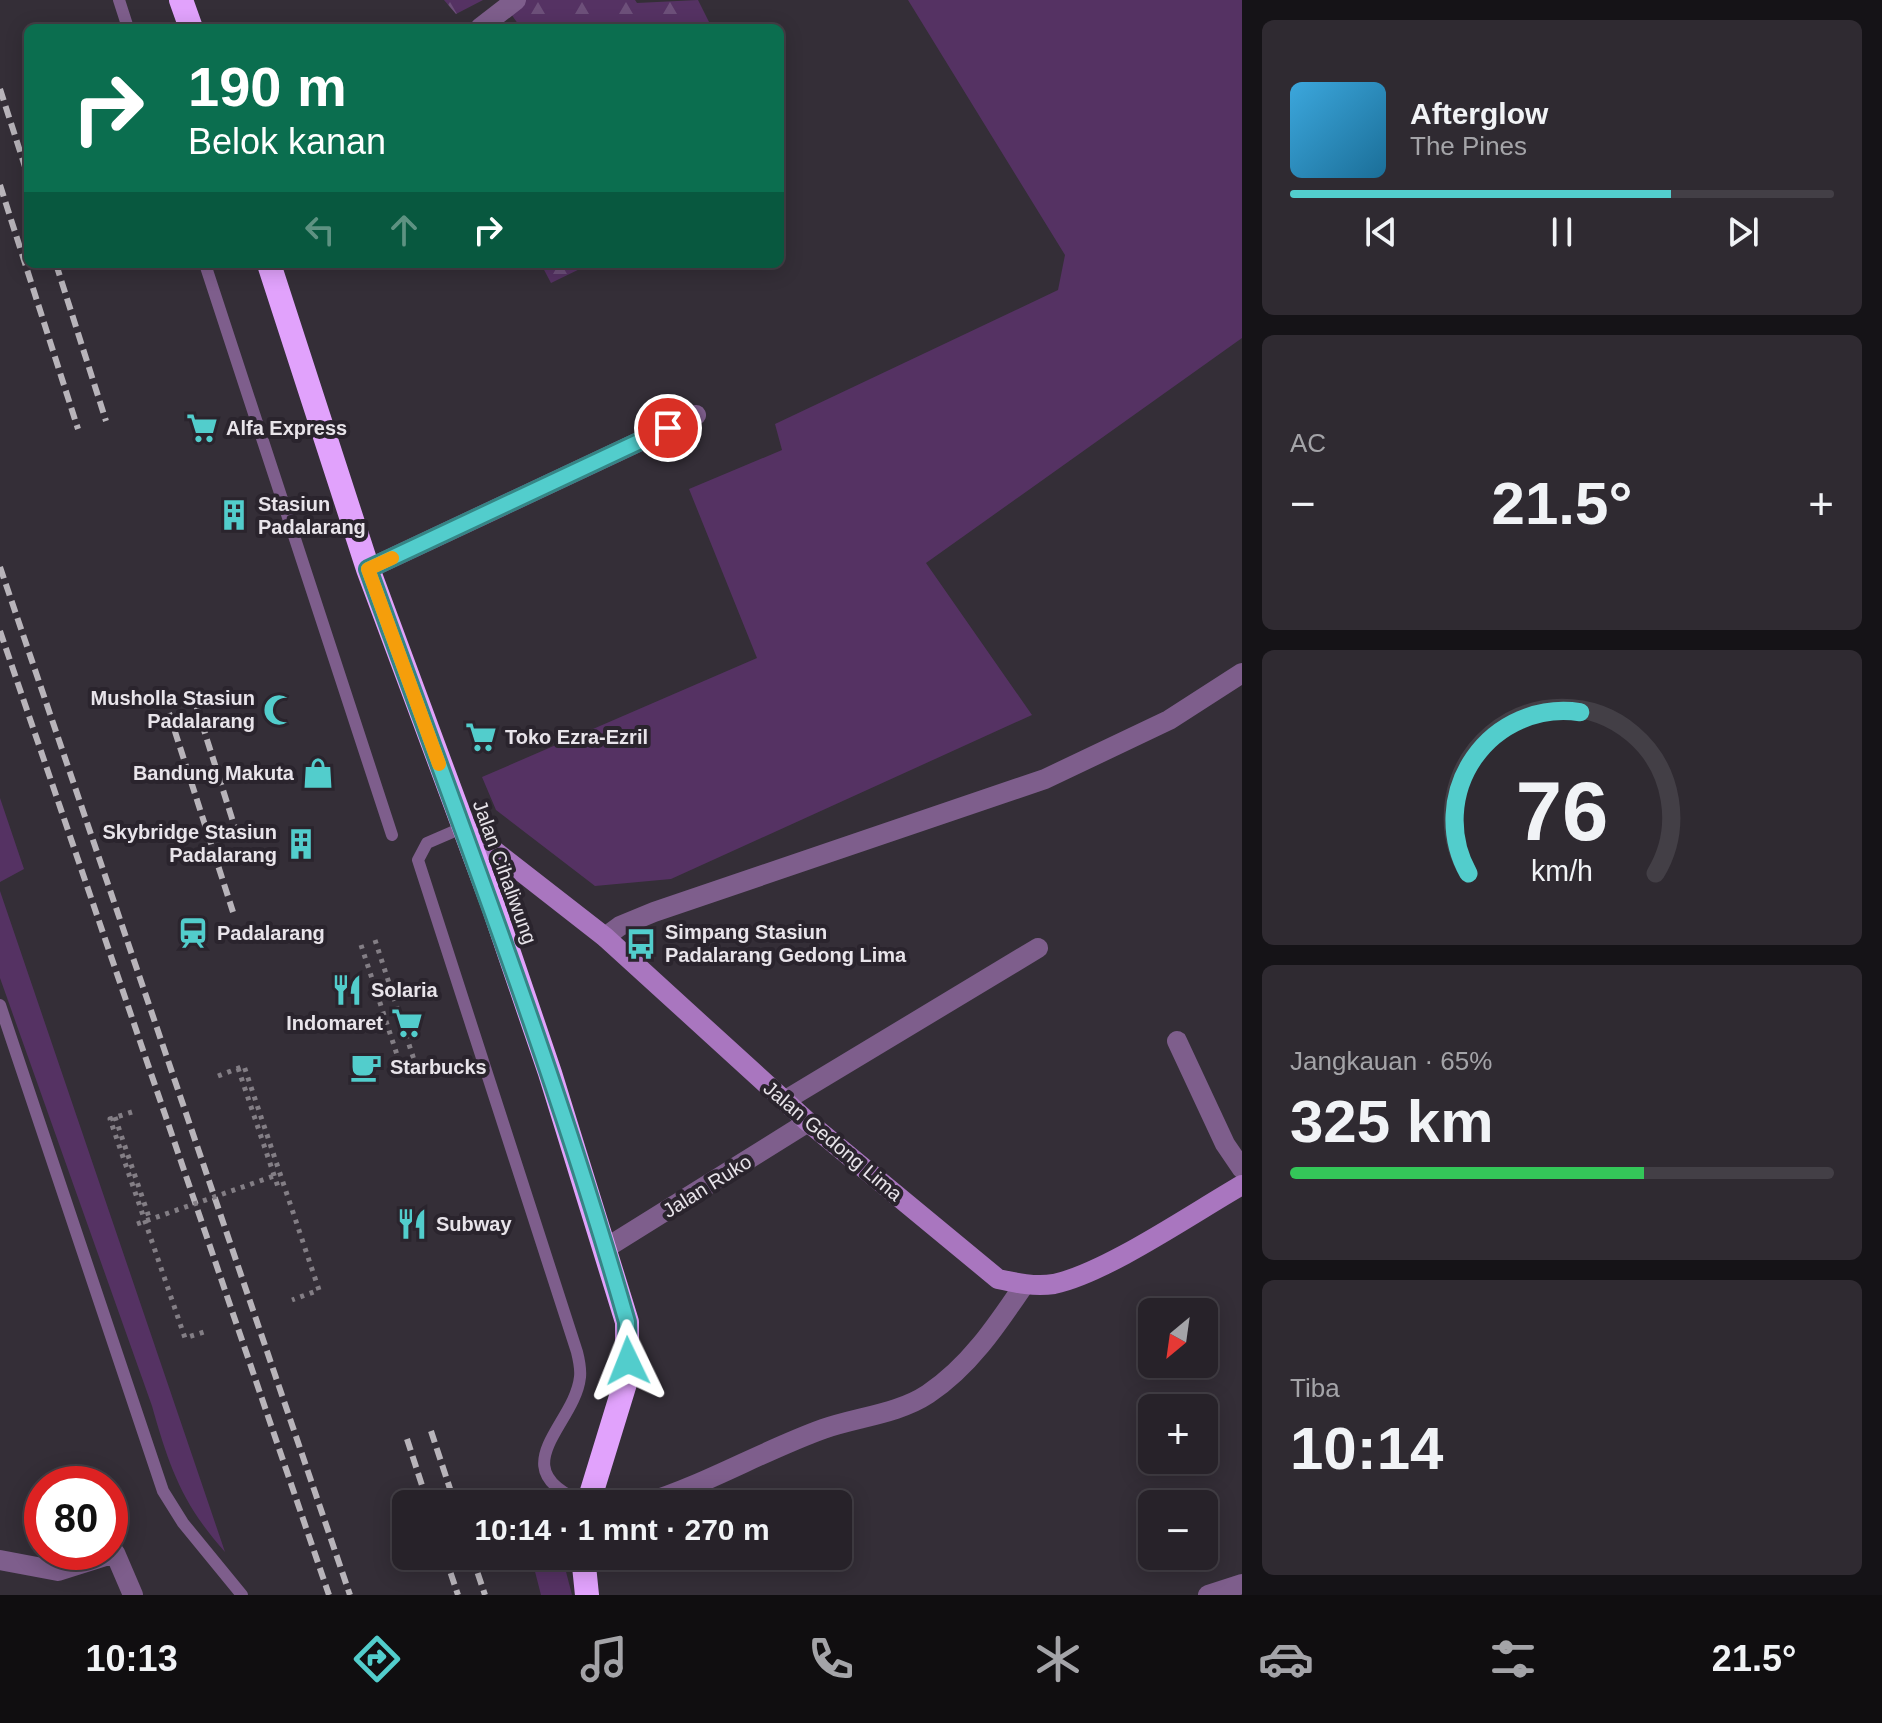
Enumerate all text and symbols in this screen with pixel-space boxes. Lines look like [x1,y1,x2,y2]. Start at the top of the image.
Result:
text: 190 m [188,55,347,118]
icon: right [56,56,160,160]
text: Afterglow [1410,97,1548,130]
text: Belok kanan [188,121,386,162]
text: The Pines [1410,131,1527,161]
icon: left [298,208,342,252]
icon: ahead [382,208,426,252]
icon: right [466,208,510,252]
icon: previous [1359,210,1403,254]
icon: pause [1540,210,1584,254]
icon: next [1721,210,1765,254]
pin [634,394,702,462]
icon: arrive [646,406,690,450]
supermarket icon: Alfa Express [185,411,219,445]
place label: Alfa Express [226,417,347,439]
text: AC [1290,428,1326,458]
text: 21.5° [1492,470,1632,537]
text: − [1290,479,1316,528]
text: + [1808,479,1834,528]
place label: Stasiun Padalarang [258,493,366,538]
building icon: Stasiun Padalarang [217,498,251,532]
place label: Musholla Stasiun Padalarang [91,687,255,732]
mosque icon: Musholla Stasiun Padalarang [262,693,296,727]
supermarket icon: Toko Ezra-Ezril [464,720,498,754]
place label: Toko Ezra-Ezril [505,726,648,748]
shop icon: Bandung Makuta [301,756,335,790]
place label: Bandung Makuta [133,762,295,784]
text: 76 [1516,764,1608,857]
street label: Jalan Cihaliwung [469,797,541,947]
place label: Skybridge Stasiun Padalarang [103,821,277,866]
building icon: Skybridge Stasiun Padalarang [284,827,318,861]
text: km/h [1531,855,1593,887]
station icon: Padalarang [176,916,210,950]
place label: Simpang Stasiun Padalarang Gedong Lima [665,921,907,966]
place label: Padalarang [217,922,325,944]
bus stop icon: Simpang Stasiun Padalarang Gedong Lima [624,927,658,961]
restaurant icon: Solaria [330,973,364,1007]
place label: Solaria [371,979,439,1001]
supermarket icon: Indomaret [390,1006,424,1040]
place label: Indomaret [286,1012,383,1034]
text: Jangkauan · 65% [1290,1046,1492,1076]
cafe icon: Starbucks [349,1050,383,1084]
place label: Starbucks [390,1056,487,1078]
street label: Jalan Gedong Lima [759,1077,907,1206]
text: 325 km [1290,1088,1494,1155]
street label: Jalan Ruko [659,1150,755,1222]
restaurant icon: Subway [395,1207,429,1241]
place label: Subway [436,1213,512,1235]
north arrow [1138,1298,1218,1378]
map controls [1138,1298,1218,1570]
position arrow [586,1319,670,1403]
text: Tiba [1290,1373,1340,1403]
button: + [1138,1394,1218,1474]
text: 10:14 [1290,1415,1443,1482]
speed limit sign: 80 [24,1466,128,1570]
button: − [1138,1490,1218,1570]
text: 10:14 · 1 mnt · 270 m [474,1513,770,1546]
icon: directions [349,1631,405,1687]
icon: music [576,1631,632,1687]
icon: phone [803,1631,859,1687]
icon: climate [1030,1631,1086,1687]
icon: car [1258,1631,1314,1687]
icon: filters [1485,1631,1541,1687]
text: 10:13 [86,1638,178,1679]
text: 21.5° [1712,1638,1796,1679]

